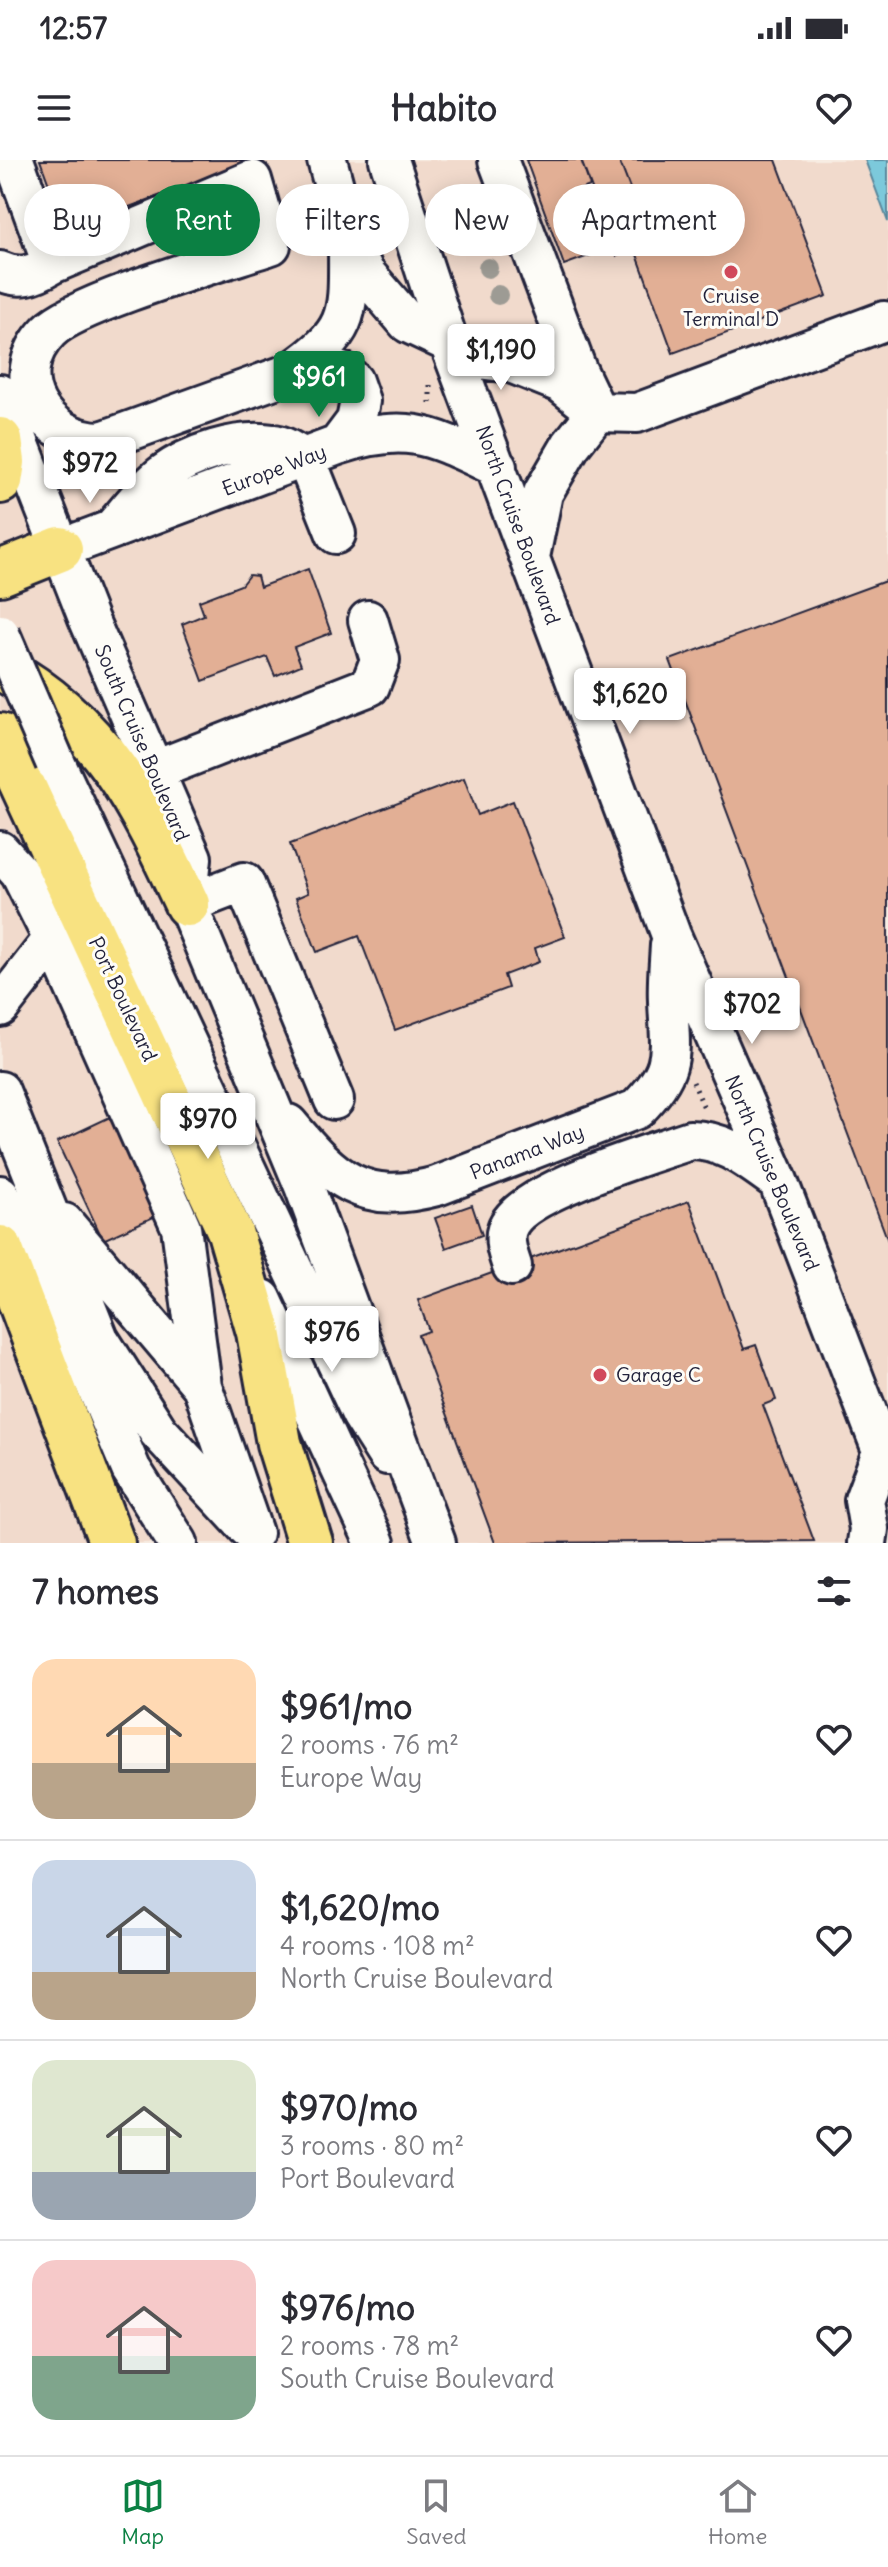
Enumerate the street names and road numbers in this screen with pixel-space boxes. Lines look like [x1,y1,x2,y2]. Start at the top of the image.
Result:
street label: North Cruise Boulevard [471,422,566,628]
street label: Europe Way [218,438,329,501]
street label: South Cruise Boulevard [90,641,195,845]
street label: Port Boulevard [84,933,163,1065]
street label: North Cruise Boulevard [720,1071,825,1275]
street label: Panama Way [466,1118,587,1185]

